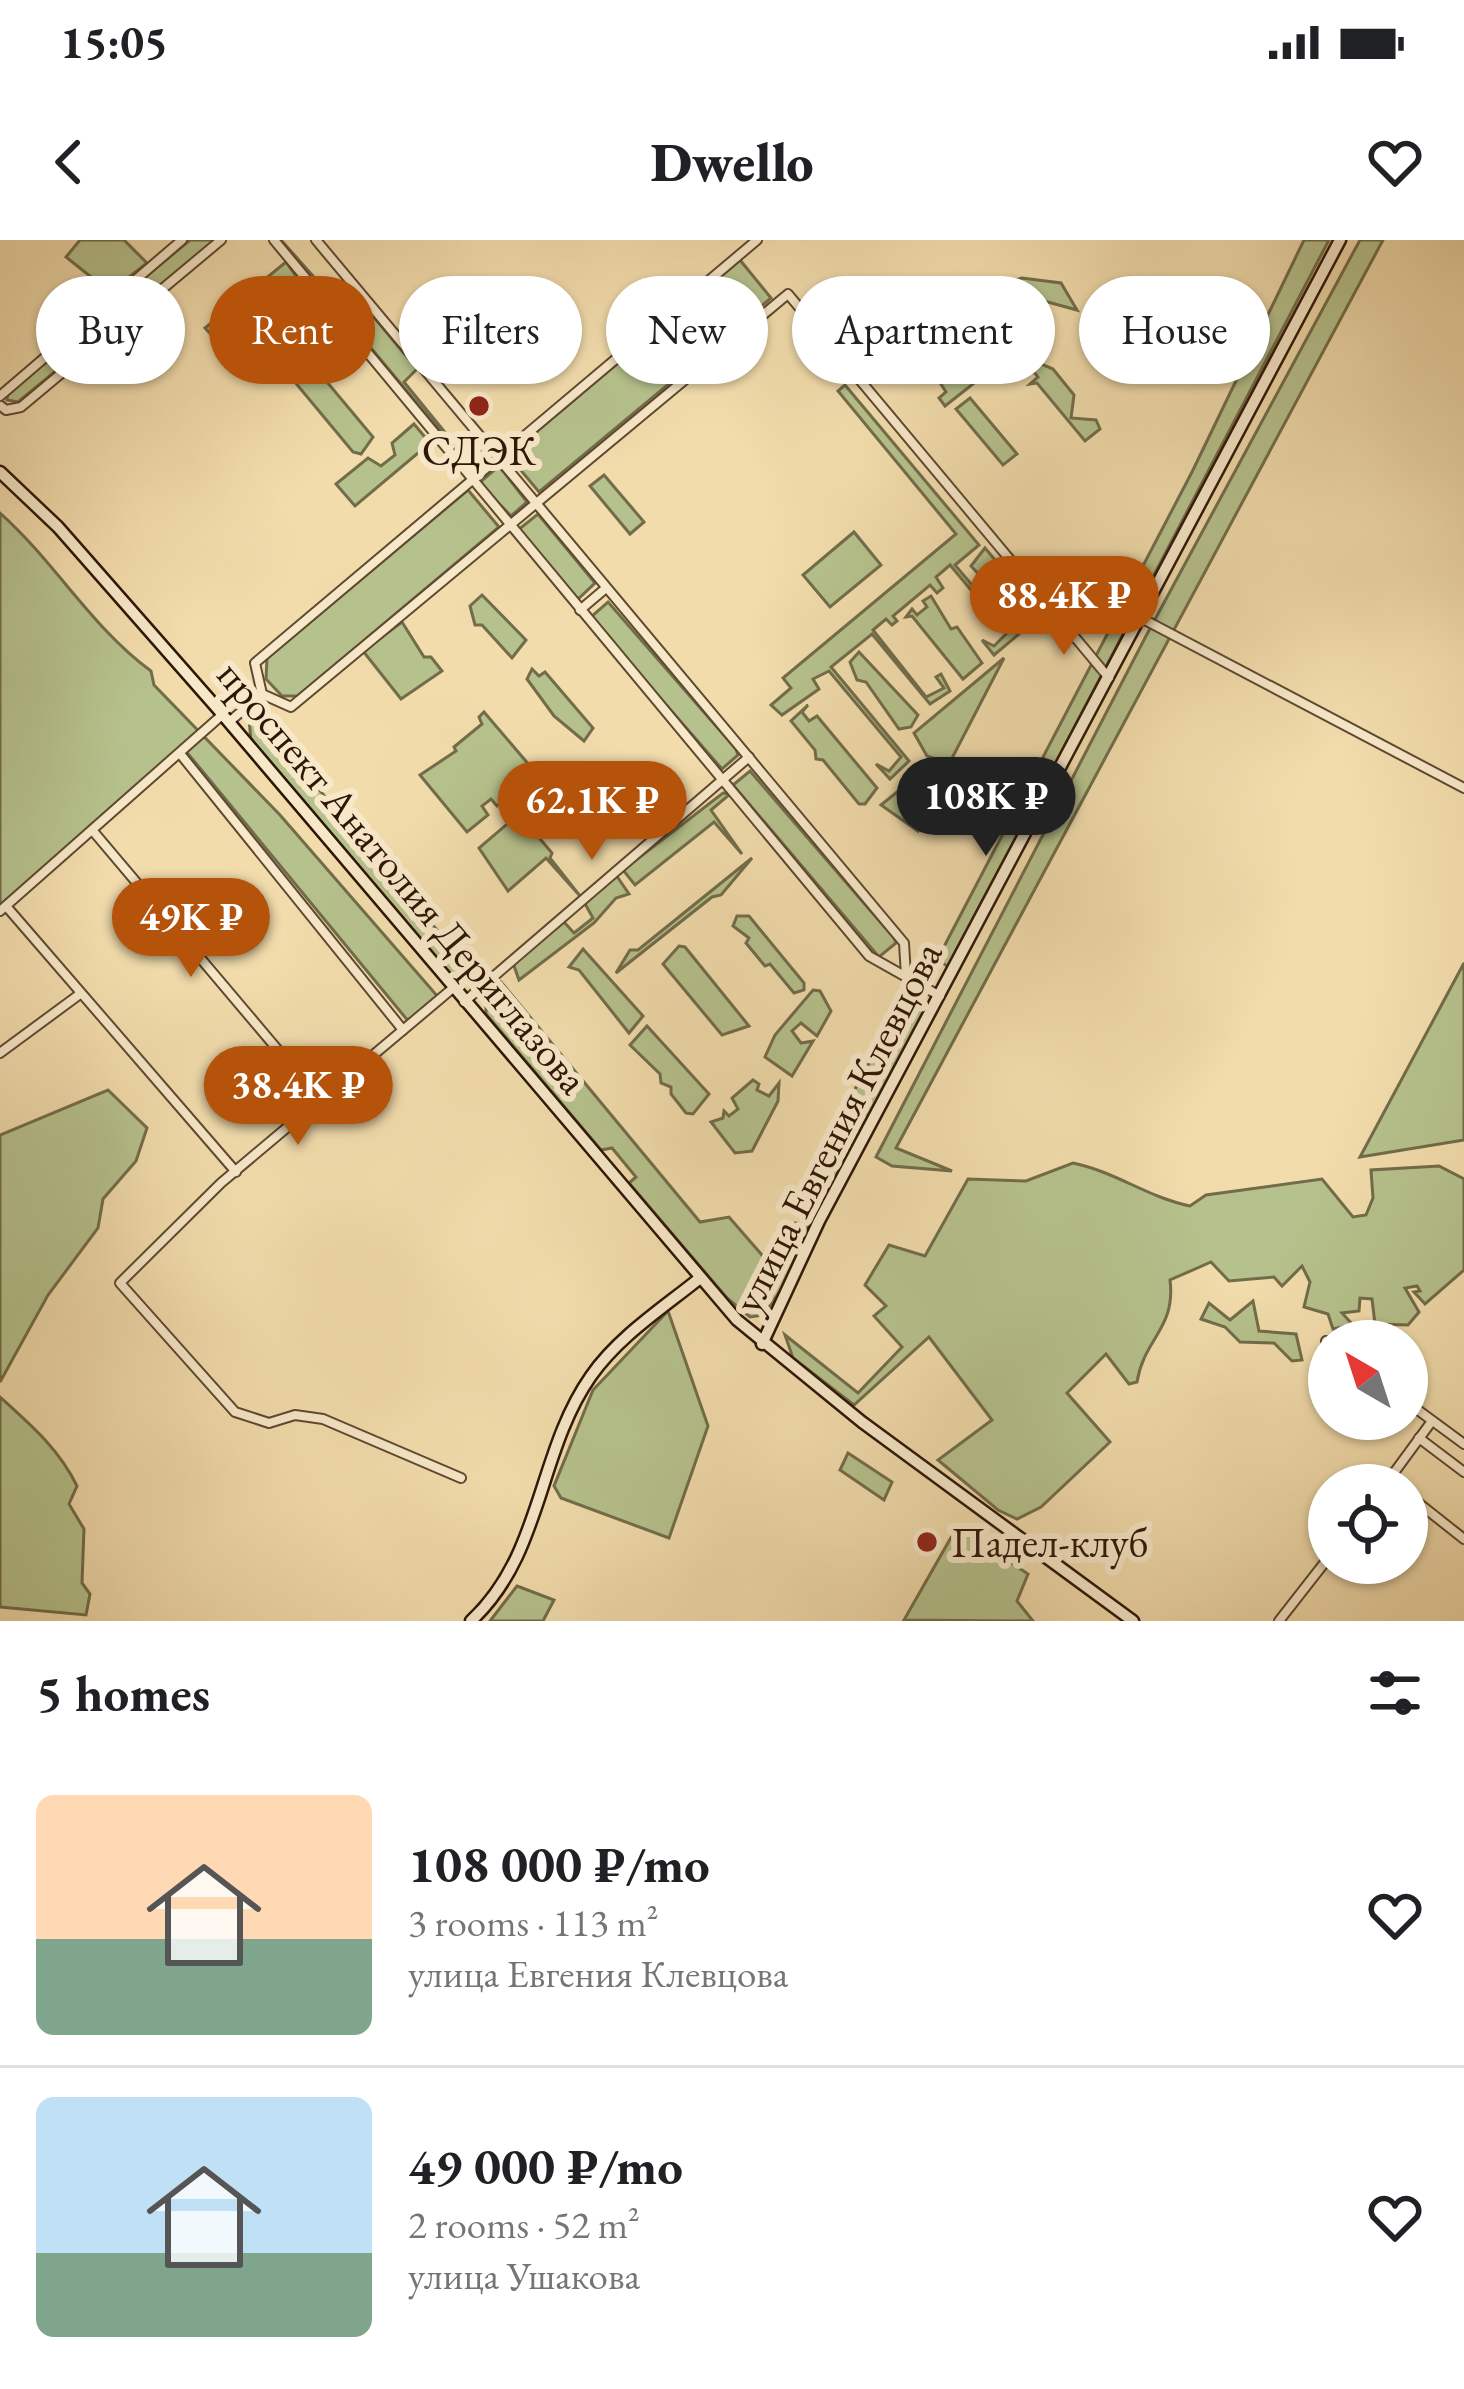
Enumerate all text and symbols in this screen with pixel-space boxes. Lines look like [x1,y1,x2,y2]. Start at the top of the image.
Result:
text: 15:05 [60,13,168,71]
text: Dwello [650,127,814,197]
icon: back [36,129,102,195]
icon: heart [1362,129,1428,195]
chip: Buy [36,276,185,384]
chip: Rent [209,276,375,384]
chip: Filters [399,276,582,384]
chip: New [606,276,768,384]
chip: Apartment [792,276,1055,384]
chip: House [1079,276,1270,384]
marker: СДЭК [466,393,492,419]
place label: СДЭК [422,423,536,478]
pin: 88.4K ₽ [953,556,1175,658]
text: 88.4K ₽ [997,569,1131,620]
street label: проспект Анатолия Дериглазова [205,649,601,1105]
pin: 108K ₽ [888,757,1084,859]
pin: 62.1K ₽ [481,761,703,863]
text: 108K ₽ [924,770,1048,821]
text: 62.1K ₽ [525,774,659,825]
pin: 49K ₽ [107,878,275,980]
text: 49K ₽ [139,891,243,942]
street label: улица Евгения Клевцова [720,932,955,1322]
pin: 38.4K ₽ [187,1046,409,1148]
text: 38.4K ₽ [231,1059,365,1110]
north arrow [1308,1320,1428,1440]
map controls [1308,1320,1428,1584]
button: locate [1308,1464,1428,1584]
place label: Падел-клуб [951,1515,1148,1570]
marker: Падел-клуб [914,1529,940,1555]
text: 5 homes [36,1660,210,1726]
icon: filters [1362,1660,1428,1726]
text: 108 000 ₽/mo [408,1831,710,1897]
icon: home [132,1843,276,1987]
icon: heart [1362,1882,1428,1948]
text: 3 rooms · 113 m² [408,1897,659,1948]
text: улица Евгения Клевцова [408,1948,788,1999]
text: 49 000 ₽/mo [408,2133,683,2199]
icon: home [132,2145,276,2289]
icon: heart [1362,2184,1428,2250]
text: 2 rooms · 52 m² [408,2199,640,2250]
text: улица Ушакова [408,2250,640,2301]

